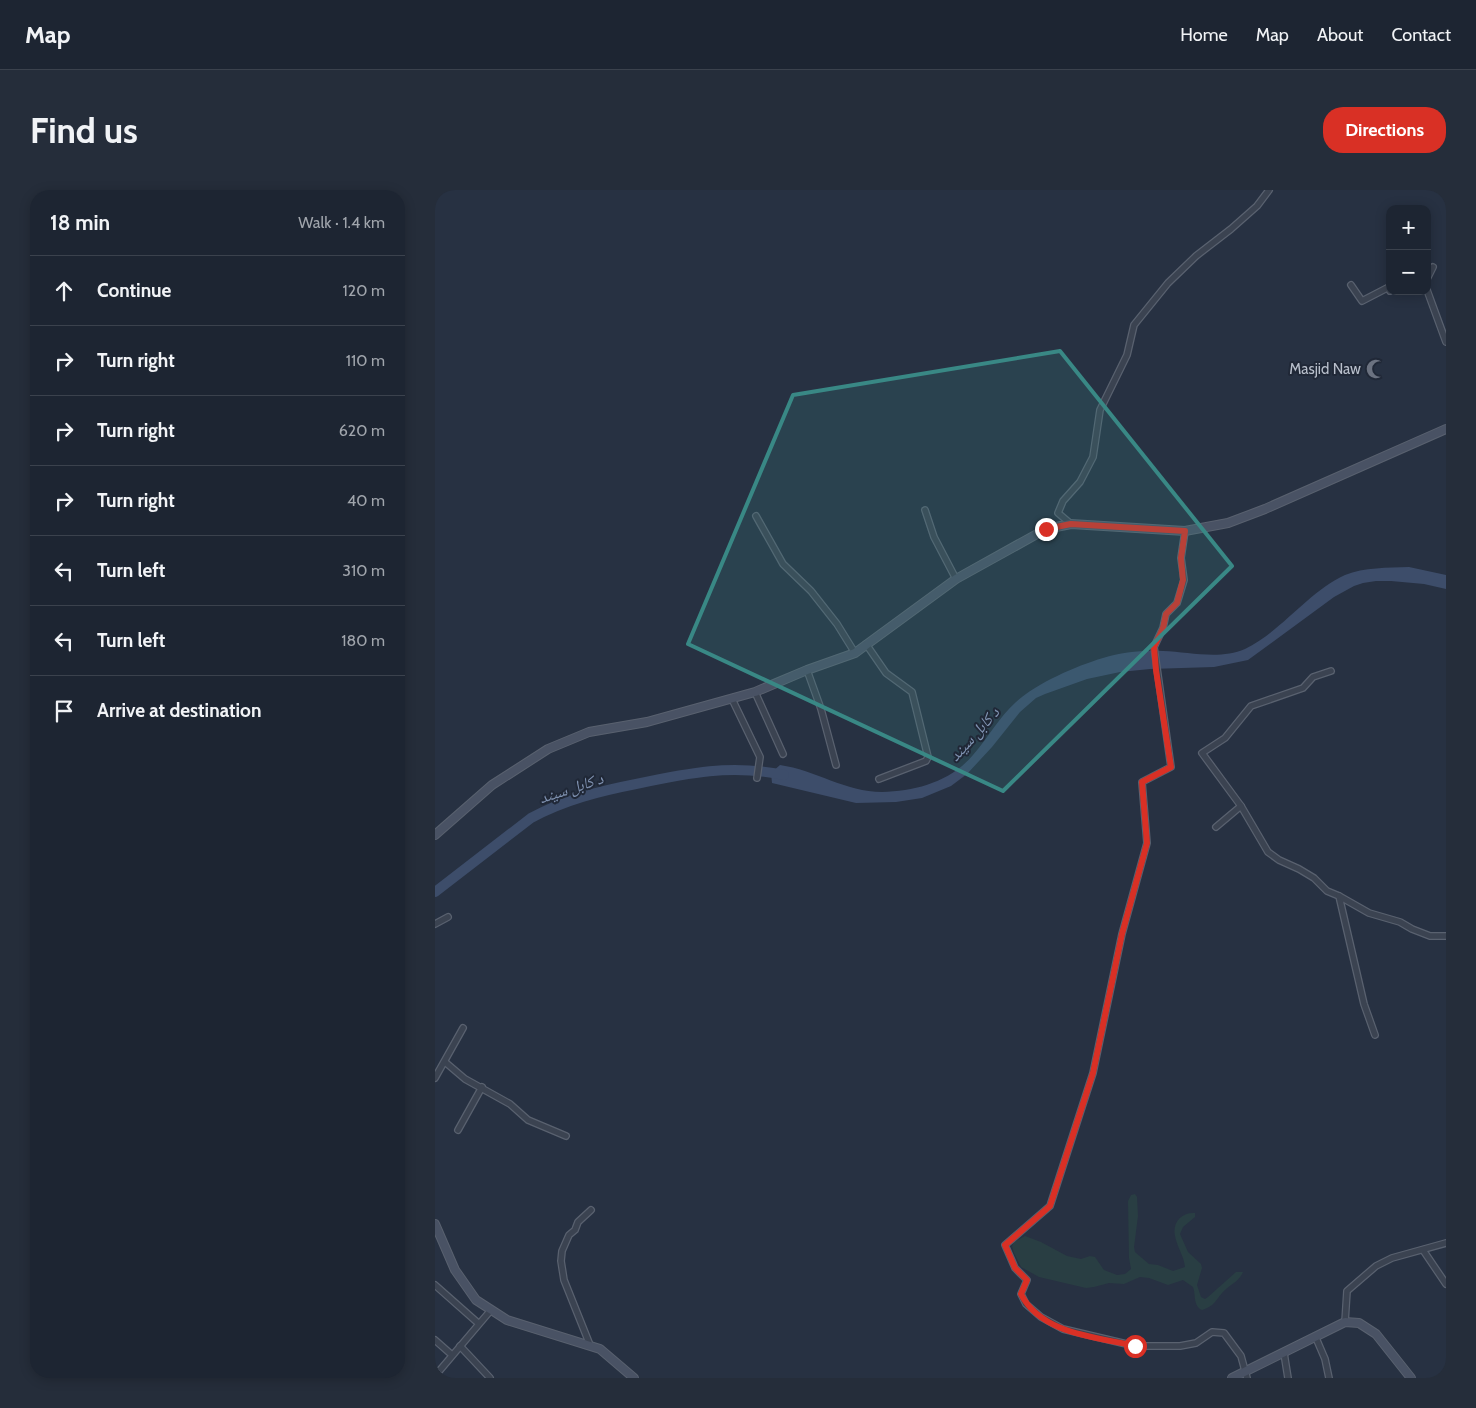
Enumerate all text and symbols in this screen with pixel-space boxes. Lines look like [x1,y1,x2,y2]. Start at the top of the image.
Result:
text: Map [25,20,71,49]
text: Home [1180,24,1228,46]
text: Map [1256,24,1289,46]
text: About [1317,24,1363,46]
text: Contact [1391,24,1451,46]
button: Directions [1323,107,1446,153]
text: Find us [30,109,138,152]
map controls [1386,205,1431,295]
button: + [1386,205,1431,250]
text: 18 min [50,210,110,235]
text: Walk · 1.4 km [298,213,385,232]
button: − [1386,250,1431,295]
icon: ahead [50,277,78,305]
text: Continue [97,279,171,302]
text: 120 m [343,281,385,300]
icon: right [50,347,78,375]
text: Turn right [97,349,175,372]
text: 110 m [346,351,385,370]
mosque icon: Masjid Naw [1365,358,1387,380]
place label: Masjid Naw [1289,360,1361,378]
icon: right [50,417,78,445]
text: Turn right [97,419,175,442]
text: 620 m [339,421,385,440]
icon: right [50,487,78,515]
text: Turn right [97,489,175,512]
text: 40 m [347,491,385,510]
route end [1035,518,1058,541]
icon: left [50,557,78,585]
text: Turn left [97,559,165,582]
text: 310 m [342,561,385,580]
icon: left [50,627,78,655]
text: Turn left [97,629,165,652]
text: 180 m [341,631,385,650]
icon: arrive [50,697,78,725]
text: Arrive at destination [97,699,261,722]
water label: د کابل سيند [945,703,1004,766]
water label: د کابل سيند [537,769,606,808]
route start [1124,1335,1147,1358]

